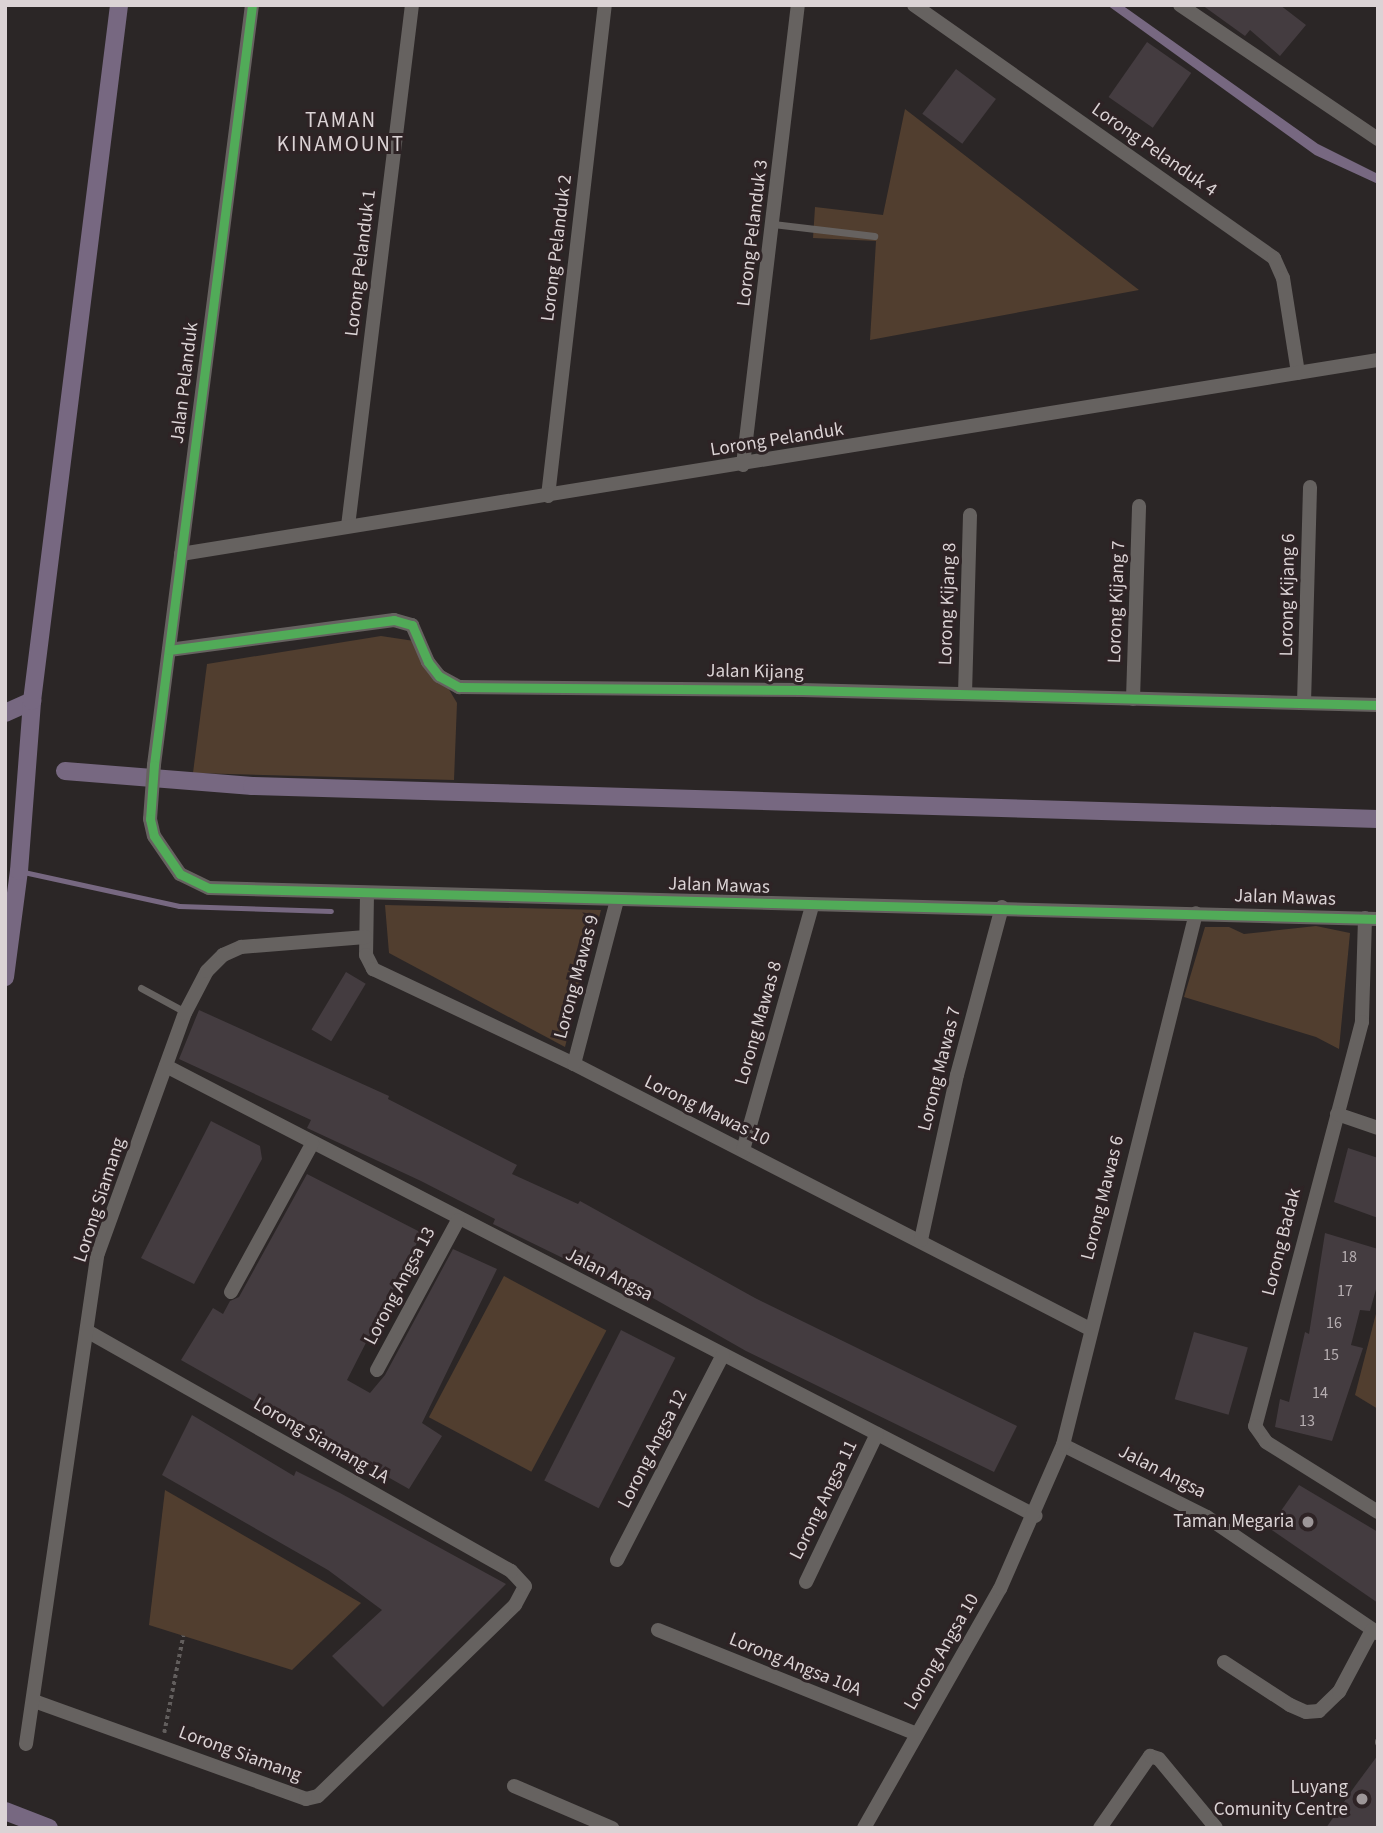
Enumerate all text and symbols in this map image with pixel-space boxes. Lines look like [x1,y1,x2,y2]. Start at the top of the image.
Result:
street label: Lorong Pelanduk 4 [1087,98,1221,202]
district label: TAMAN KINAMOUNT [278,107,404,157]
street label: Lorong Pelanduk 3 [733,158,773,308]
street label: Lorong Pelanduk 2 [537,173,577,323]
street label: Lorong Pelanduk 1 [341,188,381,338]
street label: Jalan Pelanduk [166,321,204,445]
street label: Lorong Pelanduk [709,418,845,462]
street label: Lorong Kijang 6 [1276,533,1300,657]
street label: Lorong Kijang 7 [1103,540,1131,664]
street label: Lorong Kijang 8 [934,542,962,666]
street label: Jalan Kijang [706,660,804,684]
street label: Jalan Mawas [668,873,770,899]
street label: Jalan Mawas [1234,885,1336,911]
street label: Lorong Mawas 9 [549,913,605,1041]
street label: Lorong Mawas 8 [730,959,788,1087]
street label: Lorong Mawas 7 [914,1004,966,1134]
street label: Lorong Mawas 10 [640,1071,774,1151]
street label: Lorong Mawas 6 [1077,1133,1129,1263]
street label: Lorong Siamang [69,1135,131,1265]
street label: Lorong Badak [1258,1186,1306,1298]
street label: Lorong Angsa 13 [359,1223,441,1349]
street label: Jalan Angsa [561,1243,657,1307]
house number: 18 [1341,1247,1357,1267]
house number: 17 [1337,1281,1353,1301]
house number: 16 [1326,1313,1342,1333]
house number: 15 [1323,1345,1339,1365]
house number: 14 [1312,1383,1328,1403]
street label: Lorong Angsa 12 [613,1386,693,1512]
street label: Lorong Siamang 1A [249,1393,393,1489]
house number: 13 [1299,1411,1315,1431]
street label: Lorong Angsa 11 [785,1436,863,1564]
street label: Jalan Angsa [1114,1440,1210,1504]
place label: Taman Megaria [1173,1511,1294,1533]
marker: Taman Megaria [1300,1514,1316,1530]
street label: Lorong Angsa 10 [900,1590,984,1714]
street label: Lorong Angsa 10A [726,1628,864,1702]
street label: Lorong Siamang [175,1721,305,1787]
place label: Luyang Comunity Centre [1214,1777,1348,1821]
marker: Luyang Comunity Centre [1354,1791,1370,1807]

